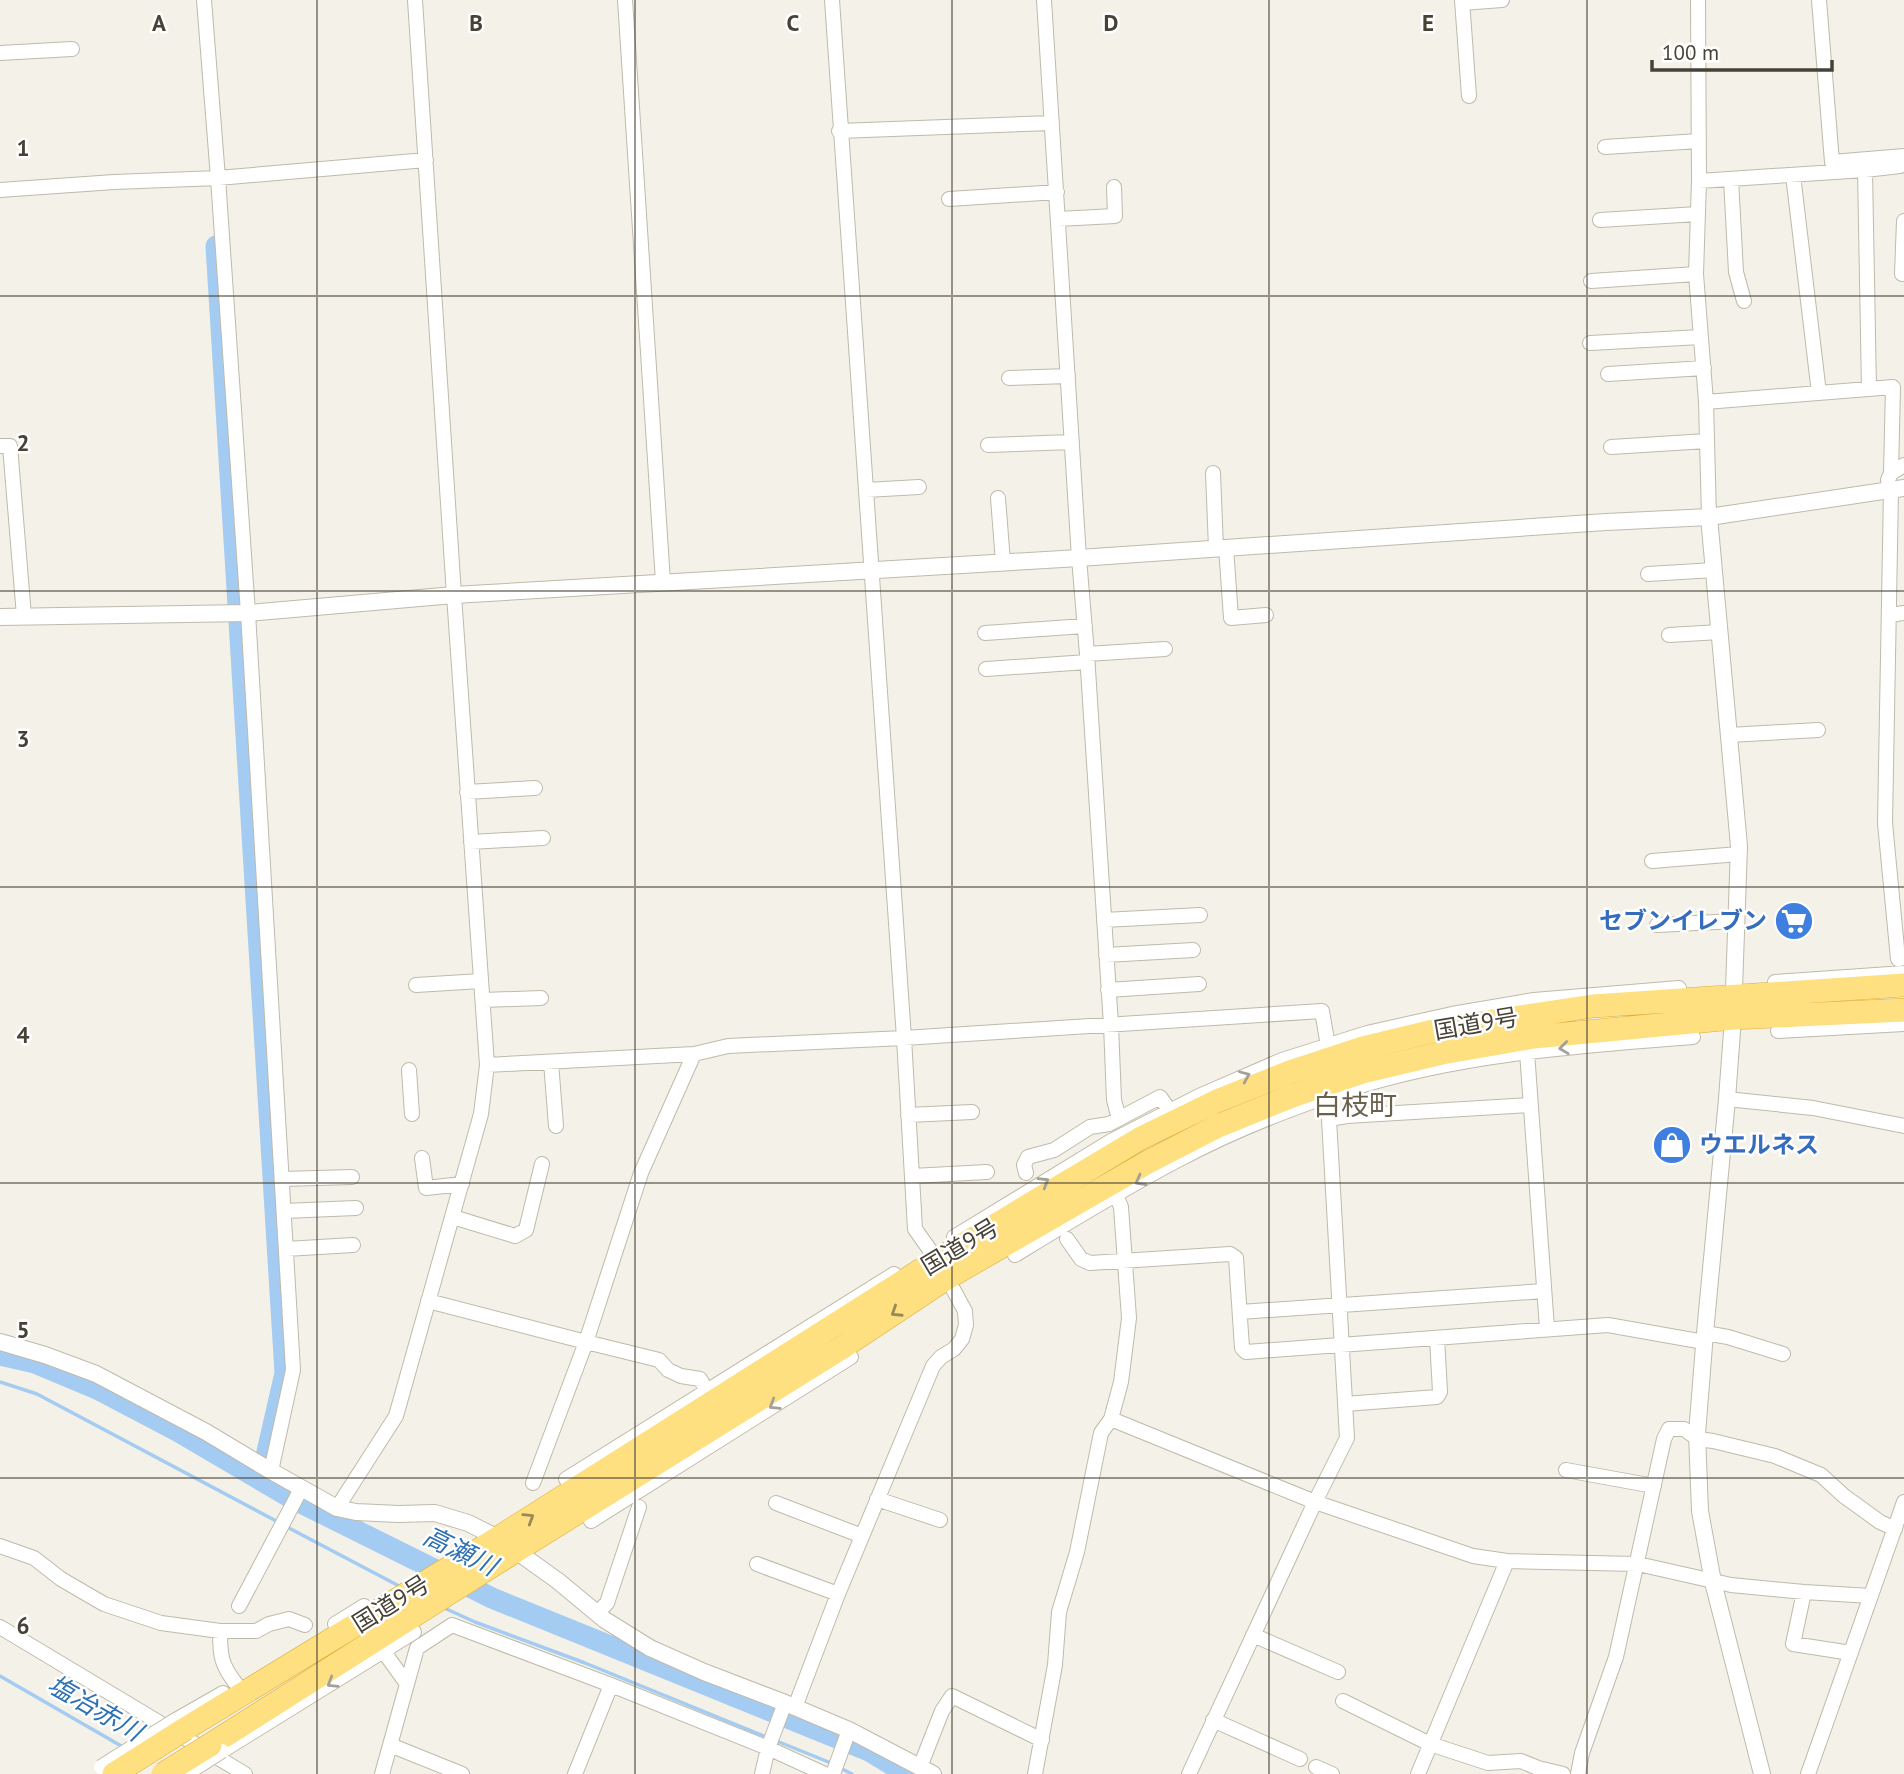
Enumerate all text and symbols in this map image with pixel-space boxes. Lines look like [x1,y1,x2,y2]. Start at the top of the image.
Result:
text: A [152,8,166,37]
text: B [469,8,483,37]
text: C [787,8,800,37]
text: D [1104,8,1118,37]
text: E [1422,8,1434,37]
scale bar [1652,28,1832,72]
text: 100 m [1662,39,1719,66]
text: 1 [16,133,30,162]
text: 2 [16,428,30,457]
text: 3 [16,724,30,753]
supermarket icon: セブンイレブン [1773,900,1815,942]
place label: セブンイレブン [1599,905,1767,936]
street label: 国道9号 [1431,1001,1521,1046]
text: 4 [16,1020,30,1049]
one-way arrow [1558,1040,1570,1055]
one-way arrow [1238,1070,1251,1084]
district label: 白枝町 [1313,1086,1397,1123]
shop icon: ウエルネス [1651,1124,1693,1166]
place label: ウエルネス [1699,1129,1819,1160]
one-way arrow [1135,1173,1148,1186]
one-way arrow [1037,1177,1050,1190]
street label: 国道9号 [915,1211,1004,1282]
one-way arrow [891,1304,904,1316]
text: 5 [16,1315,30,1344]
one-way arrow [769,1397,782,1410]
one-way arrow [522,1514,535,1527]
water label: 高瀬川 [418,1519,505,1584]
street label: 国道9号 [346,1568,435,1639]
text: 6 [16,1611,30,1640]
water label: 塩冶赤川 [42,1667,151,1749]
one-way arrow [326,1675,339,1688]

